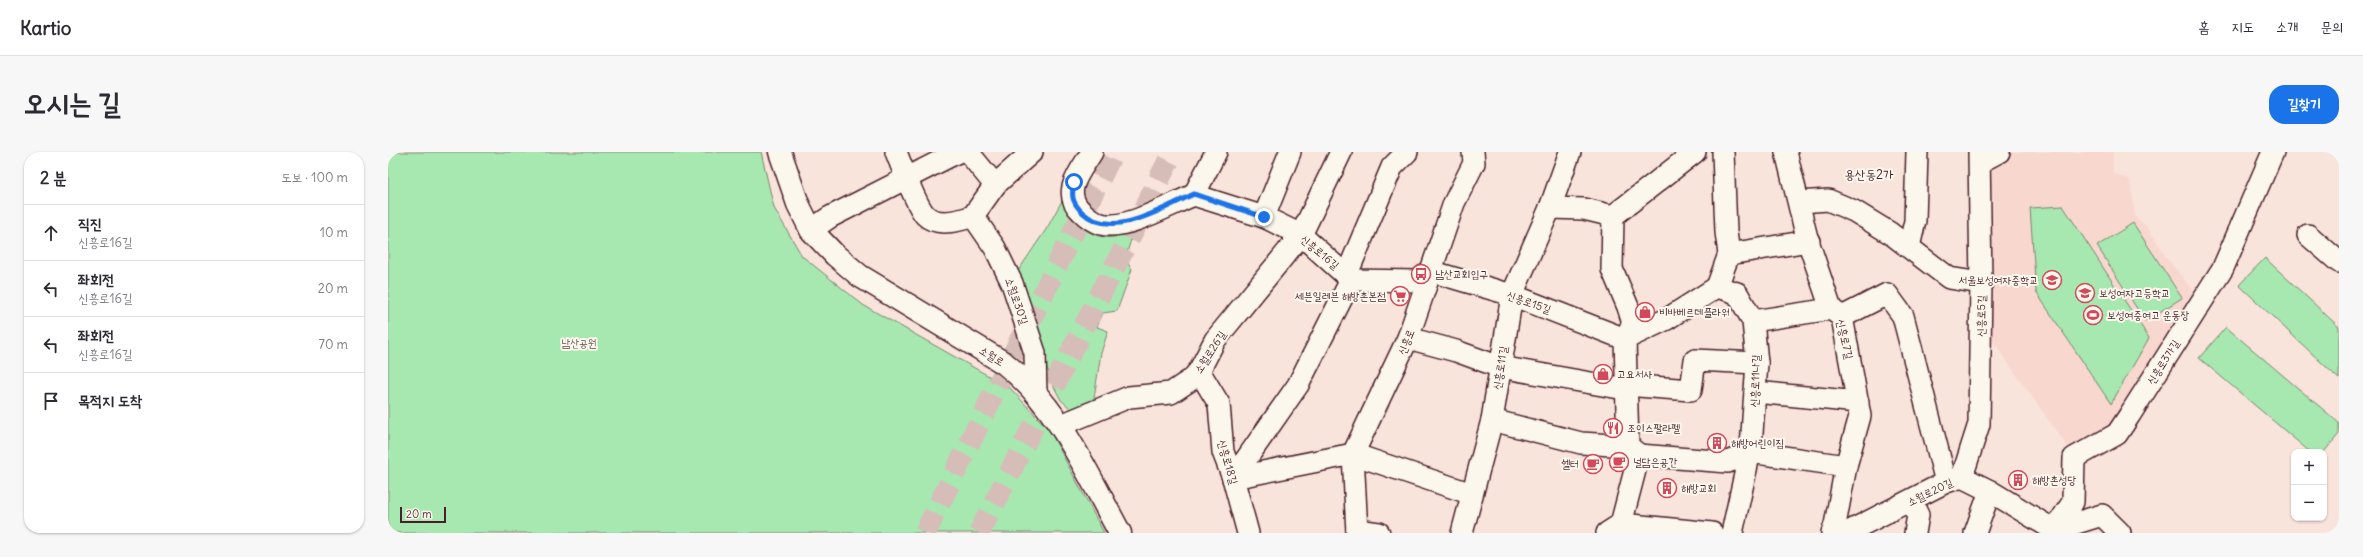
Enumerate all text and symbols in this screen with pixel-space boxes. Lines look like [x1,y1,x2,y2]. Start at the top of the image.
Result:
text: Kartio [20,16,72,40]
text: 홈 [2198,18,2209,36]
text: 지도 [2231,18,2254,36]
text: 소개 [2276,18,2298,36]
text: 문의 [2320,18,2343,36]
text: 오시는 길 [24,85,121,121]
button: 길찾기 [2269,85,2339,124]
district label: 용산동2가 [1845,166,1894,183]
text: 2 분 [40,167,67,189]
text: 도보 · 100 m [281,169,348,186]
route start [1065,173,1083,191]
route end [1255,208,1273,226]
text: 직진 [78,214,102,233]
icon: ahead [40,222,62,244]
text: 10 m [320,224,348,241]
street label: 신흥로16길 [1298,232,1342,272]
text: 신흥로16길 [78,234,133,251]
bus stop icon: 남산교회입구 [1410,263,1432,285]
place label: 남산교회입구 [1435,267,1488,281]
school or university icon: 서울보성여자중학교 [2041,269,2063,291]
text: 좌회전 [78,270,114,289]
place label: 서울보성여자중학교 [1958,273,2038,287]
street label: 소월로30길 [1002,276,1032,327]
icon: left [40,278,62,300]
text: 20 m [318,280,348,297]
school or university icon: 보성여자고등학교 [2074,282,2096,304]
supermarket icon: 세븐일레븐 해방촌본점 [1389,285,1411,307]
place label: 보성여자고등학교 [2099,286,2170,300]
street label: 신흥로15길 [1505,288,1553,317]
place label: 세븐일레븐 해방촌본점 [1295,289,1386,303]
text: 신흥로16길 [78,290,133,307]
street label: 신흥로5길 [1974,295,1988,337]
shop icon: 비바베르데플라워 [1634,301,1656,323]
sports icon: 보성여중여고 운동장 [2082,304,2104,326]
place label: 비바베르데플라워 [1659,305,1730,319]
place label: 보성여중여고 운동장 [2107,308,2189,322]
street label: 신흥로7길 [1834,318,1856,361]
text: 좌회전 [78,326,114,345]
street label: 신흥로 [1395,327,1418,357]
street label: 소월로26길 [1191,328,1229,376]
icon: left [40,334,62,356]
text: 70 m [319,336,348,353]
park label: 남산공원 [561,336,597,350]
street label: 신흥로3가길 [2144,337,2182,387]
street label: 소월로 [977,343,1007,369]
street label: 신흥로11길 [1490,345,1510,391]
text: 신흥로16길 [78,346,133,363]
street label: 신흥로11나길 [1747,354,1763,408]
shop icon: 고요서사 [1592,363,1614,385]
place label: 고요서사 [1617,367,1653,381]
icon: arrive [40,390,62,412]
text: 목적지 도착 [78,391,142,410]
restaurant icon: 조이스팔라펠 [1602,417,1624,439]
place label: 조이스팔라펠 [1627,421,1680,435]
building icon: 해방어린이집 [1706,432,1728,454]
place label: 해방어린이집 [1731,436,1784,450]
street label: 신흥로18길 [1215,438,1241,486]
map controls [2291,449,2327,521]
button: + [2291,449,2327,485]
cafe icon: 널담은공간 [1608,451,1630,473]
cafe icon: 쉘터 [1582,453,1604,475]
place label: 널담은공간 [1633,455,1677,469]
place label: 쉘터 [1561,457,1579,471]
building icon: 해방촌성당 [2007,469,2029,491]
place label: 해방촌성당 [2032,473,2076,487]
street label: 소월로20길 [1905,475,1955,509]
building icon: 해방교회 [1656,477,1678,499]
place label: 해방교회 [1681,481,1716,495]
button: − [2291,485,2327,521]
scale bar [400,505,446,524]
text: 20 m [406,507,432,521]

